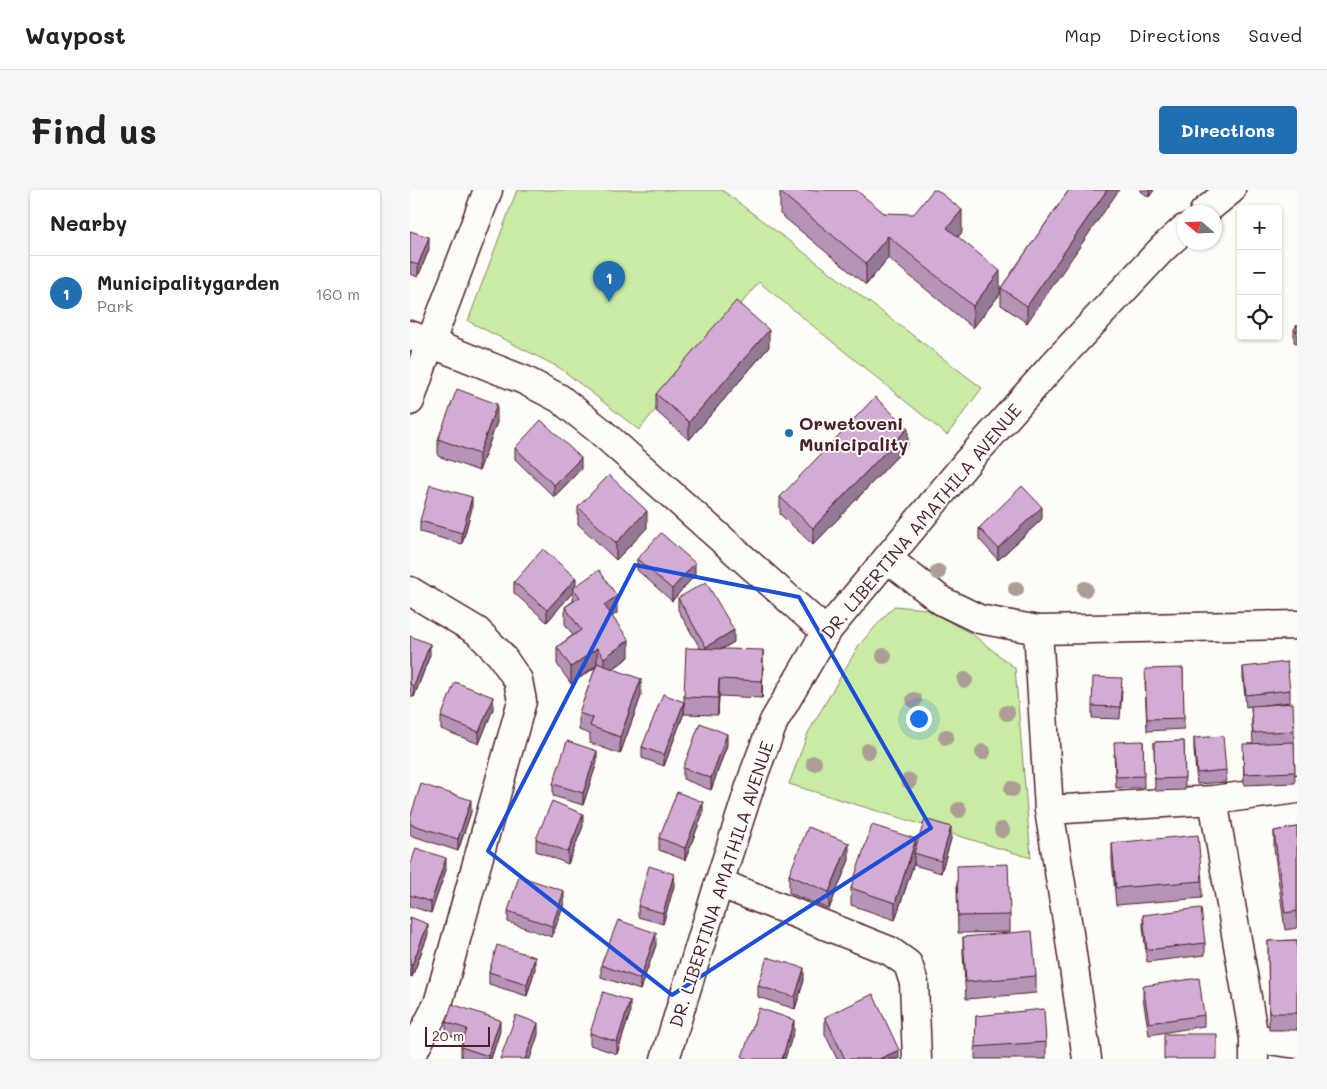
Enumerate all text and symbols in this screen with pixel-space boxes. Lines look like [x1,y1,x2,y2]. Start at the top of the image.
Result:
text: Waypost [25,19,126,50]
text: Map [1064,23,1101,47]
text: Directions [1129,23,1221,47]
text: Saved [1249,23,1302,47]
button: Directions [1159,106,1297,154]
text: Find us [30,107,157,153]
north arrow [1177,205,1222,250]
map controls [1237,205,1282,340]
button: + [1237,205,1282,250]
text: Nearby [50,209,127,236]
button: − [1237,250,1282,295]
pin: 1 [593,261,625,302]
text: Municipalitygarden [97,270,279,295]
text: 1 [62,283,70,304]
text: 160 m [315,283,360,304]
text: Park [97,295,133,316]
button: locate [1237,295,1282,340]
street label: DR. LIBERTINA AMATHILA AVENUE [815,398,1027,644]
place label: Orwetoveni Municipality [799,411,908,456]
marker: Orwetoveni Municipality [783,427,795,439]
your location [906,706,932,732]
street label: DR. LIBERTINA AMATHILA AVENUE [663,738,779,1030]
scale bar [425,1024,490,1047]
text: 20 m [432,1026,464,1045]

